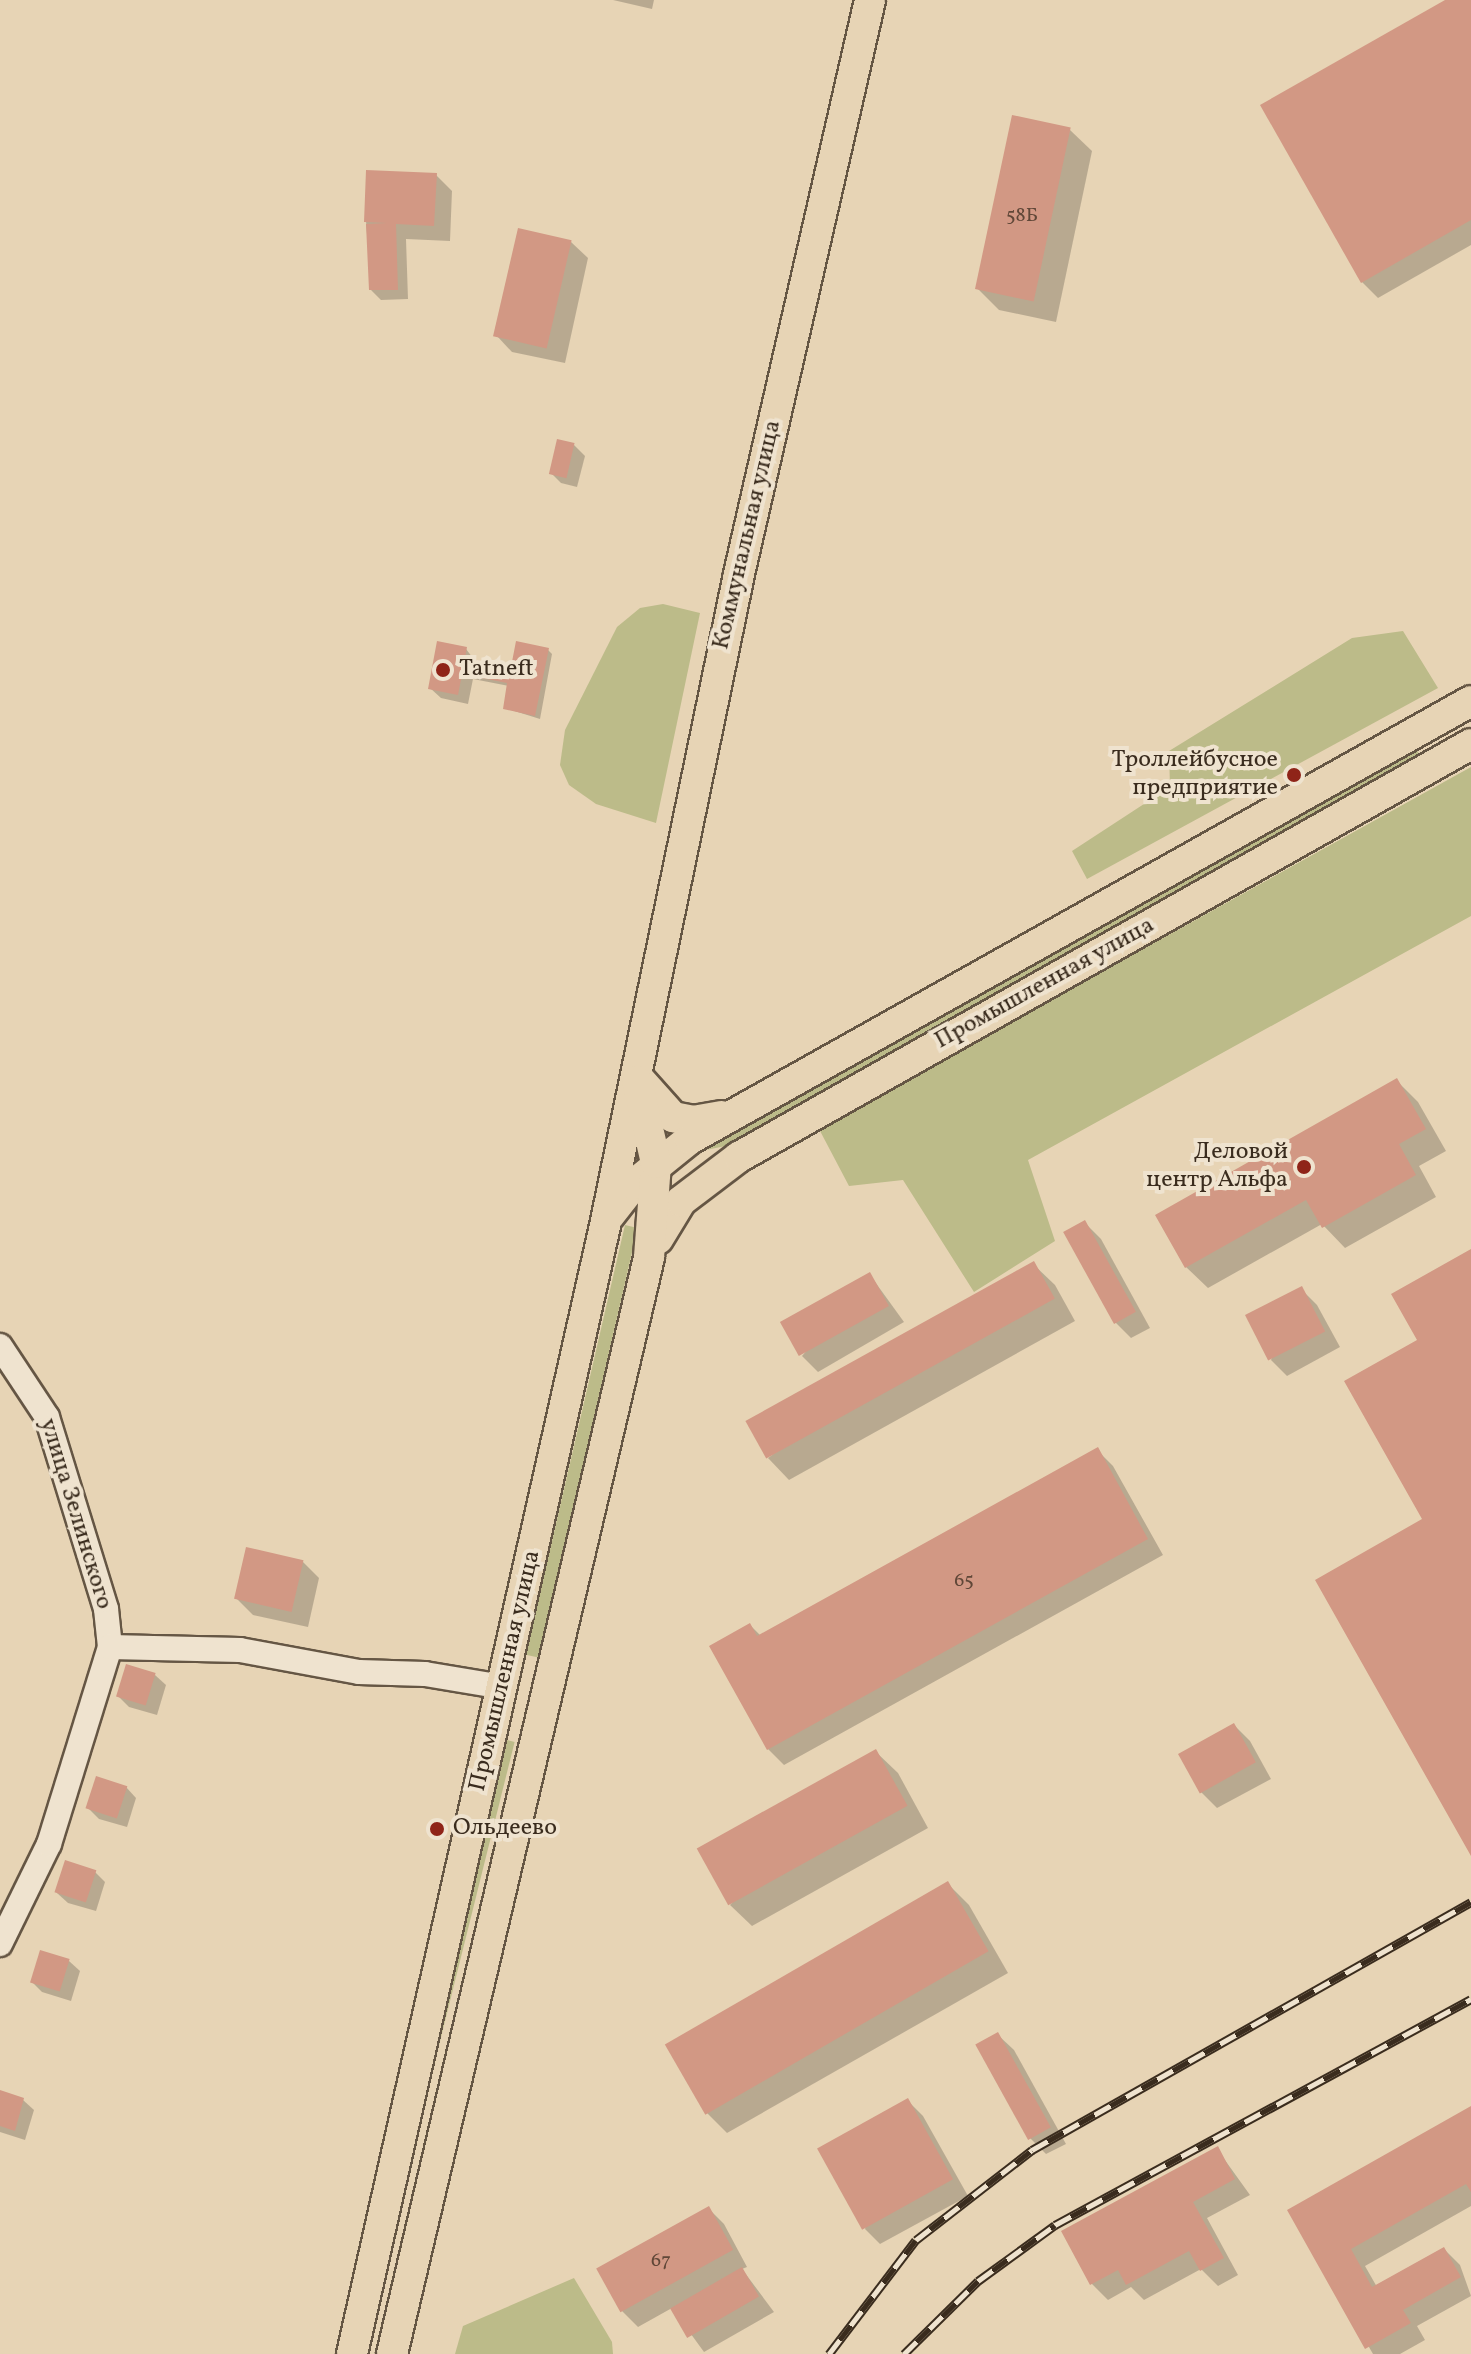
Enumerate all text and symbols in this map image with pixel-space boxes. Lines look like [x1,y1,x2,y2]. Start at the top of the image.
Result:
house number: 58Б [1006,204,1038,228]
street label: Коммунальная улица [708,417,788,653]
place label: Tatneft [459,656,534,684]
marker: Tatneft [434,661,452,679]
place label: Троллейбусное предприятие [1112,747,1278,803]
marker: Троллейбусное предприятие [1285,766,1303,784]
street label: Промышленная улица [930,912,1160,1056]
place label: Деловой центр Альфа [1146,1139,1288,1195]
marker: Деловой центр Альфа [1295,1158,1313,1176]
street label: улица Зелинского [32,1415,118,1613]
street label: Промышленная улица [464,1547,548,1795]
house number: 65 [954,1569,974,1593]
place label: Ольдеево [453,1815,557,1843]
marker: Ольдеево [428,1820,446,1838]
house number: 67 [651,2249,671,2273]

